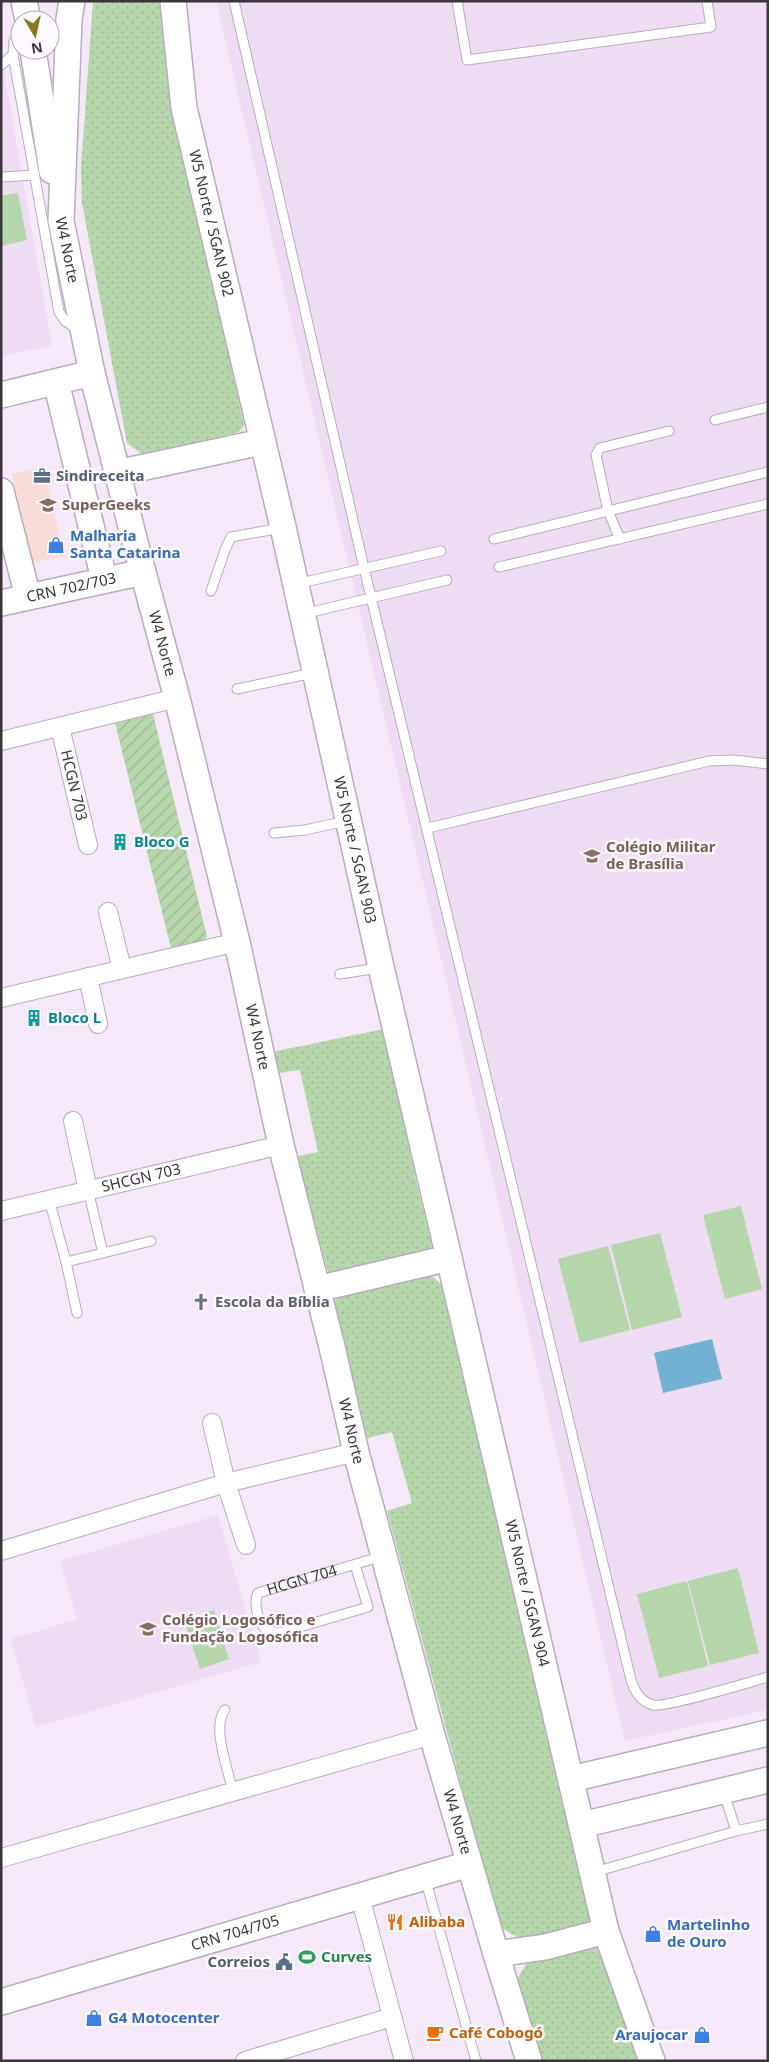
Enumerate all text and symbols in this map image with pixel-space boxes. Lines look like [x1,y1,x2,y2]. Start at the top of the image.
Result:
north arrow [10,10,60,60]
text: N [30,38,44,59]
street label: W5 Norte / SGAN 902 [185,148,239,298]
street label: W4 Norte [51,215,84,285]
place label: Sindireceita [56,465,145,485]
office icon: Sindireceita [32,466,52,486]
place label: SuperGeeks [62,494,151,514]
school or university icon: SuperGeeks [38,495,58,515]
place label: Malharia Santa Catarina [70,525,180,562]
shop icon: Malharia Santa Catarina [46,535,66,555]
street label: CRN 702/703 [24,567,118,606]
street label: W4 Norte [145,608,182,678]
street label: HCGN 703 [57,748,93,823]
street label: W5 Norte / SGAN 903 [330,774,382,925]
place label: Bloco G [134,831,190,851]
building icon: Bloco G [110,832,130,852]
place label: Colégio Militar de Brasília [606,836,716,873]
school or university icon: Colégio Militar de Brasília [582,846,602,866]
street label: W4 Norte [242,1002,275,1072]
place label: Bloco L [48,1007,101,1027]
building icon: Bloco L [24,1008,44,1028]
street label: SHCGN 703 [99,1158,182,1196]
place label: Escola da Bíblia [215,1291,330,1311]
church icon: Escola da Bíblia [191,1292,211,1312]
street label: W4 Norte [335,1396,370,1466]
street label: W5 Norte / SGAN 904 [501,1518,555,1669]
street label: HCGN 704 [264,1559,339,1599]
place label: Colégio Logosófico e Fundação Logosófica [162,1609,319,1646]
school or university icon: Colégio Logosófico e Fundação Logosófica [138,1619,158,1639]
street label: W4 Norte [439,1787,477,1857]
street label: CRN 704/705 [188,1910,281,1955]
place label: Alibaba [409,1911,465,1931]
restaurant icon: Alibaba [385,1912,405,1932]
place label: Martelinho de Ouro [667,1914,750,1951]
shop icon: Martelinho de Ouro [643,1924,663,1944]
place label: Curves [321,1946,372,1966]
sports icon: Curves [297,1947,317,1967]
place label: Correios [208,1951,270,1971]
public building icon: Correios [274,1952,294,1972]
place label: G4 Motocenter [108,2007,220,2027]
shop icon: G4 Motocenter [84,2008,104,2028]
place label: Café Cobogó [449,2022,543,2042]
cafe icon: Café Cobogó [425,2023,445,2043]
place label: Araujocar [615,2024,688,2044]
shop icon: Araujocar [692,2025,712,2045]

